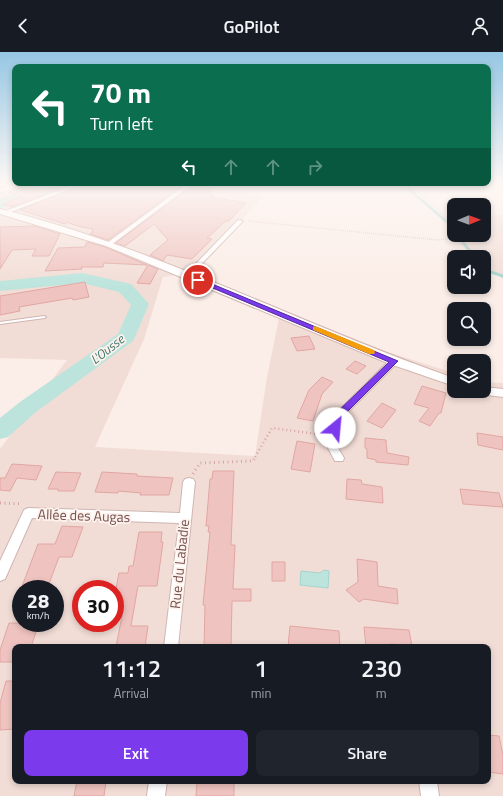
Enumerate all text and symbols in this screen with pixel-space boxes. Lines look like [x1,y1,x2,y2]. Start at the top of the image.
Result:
text: GoPilot [224,13,279,40]
icon: back [12,15,34,37]
icon: person [469,15,491,37]
text: 70 m [90,71,151,114]
icon: left [24,80,76,132]
text: Turn left [90,110,153,137]
icon: left [178,156,200,178]
icon: ahead [220,156,242,178]
icon: ahead [262,156,284,178]
icon: right [304,156,326,178]
north arrow [447,198,491,242]
map controls [447,198,491,398]
button: sound [447,250,491,294]
pin [181,263,215,297]
icon: arrive [187,269,209,291]
button: search [447,302,491,346]
water label: L'Ousse [86,329,129,369]
button: layers [447,354,491,398]
position arrow [314,407,356,449]
street label: Allée des Augas [37,503,131,527]
street label: Rue du Labadie [164,518,194,610]
speed limit sign: 30 [72,580,124,632]
text: 28 [27,585,49,616]
text: km/h [27,608,49,623]
text: 11:12 [102,650,161,686]
text: 1 [254,650,268,686]
text: 230 [361,650,401,686]
text: Arrival [114,683,149,703]
text: min [251,683,271,703]
text: m [376,683,387,703]
button: Exit [24,730,248,776]
button: Share [256,730,479,776]

